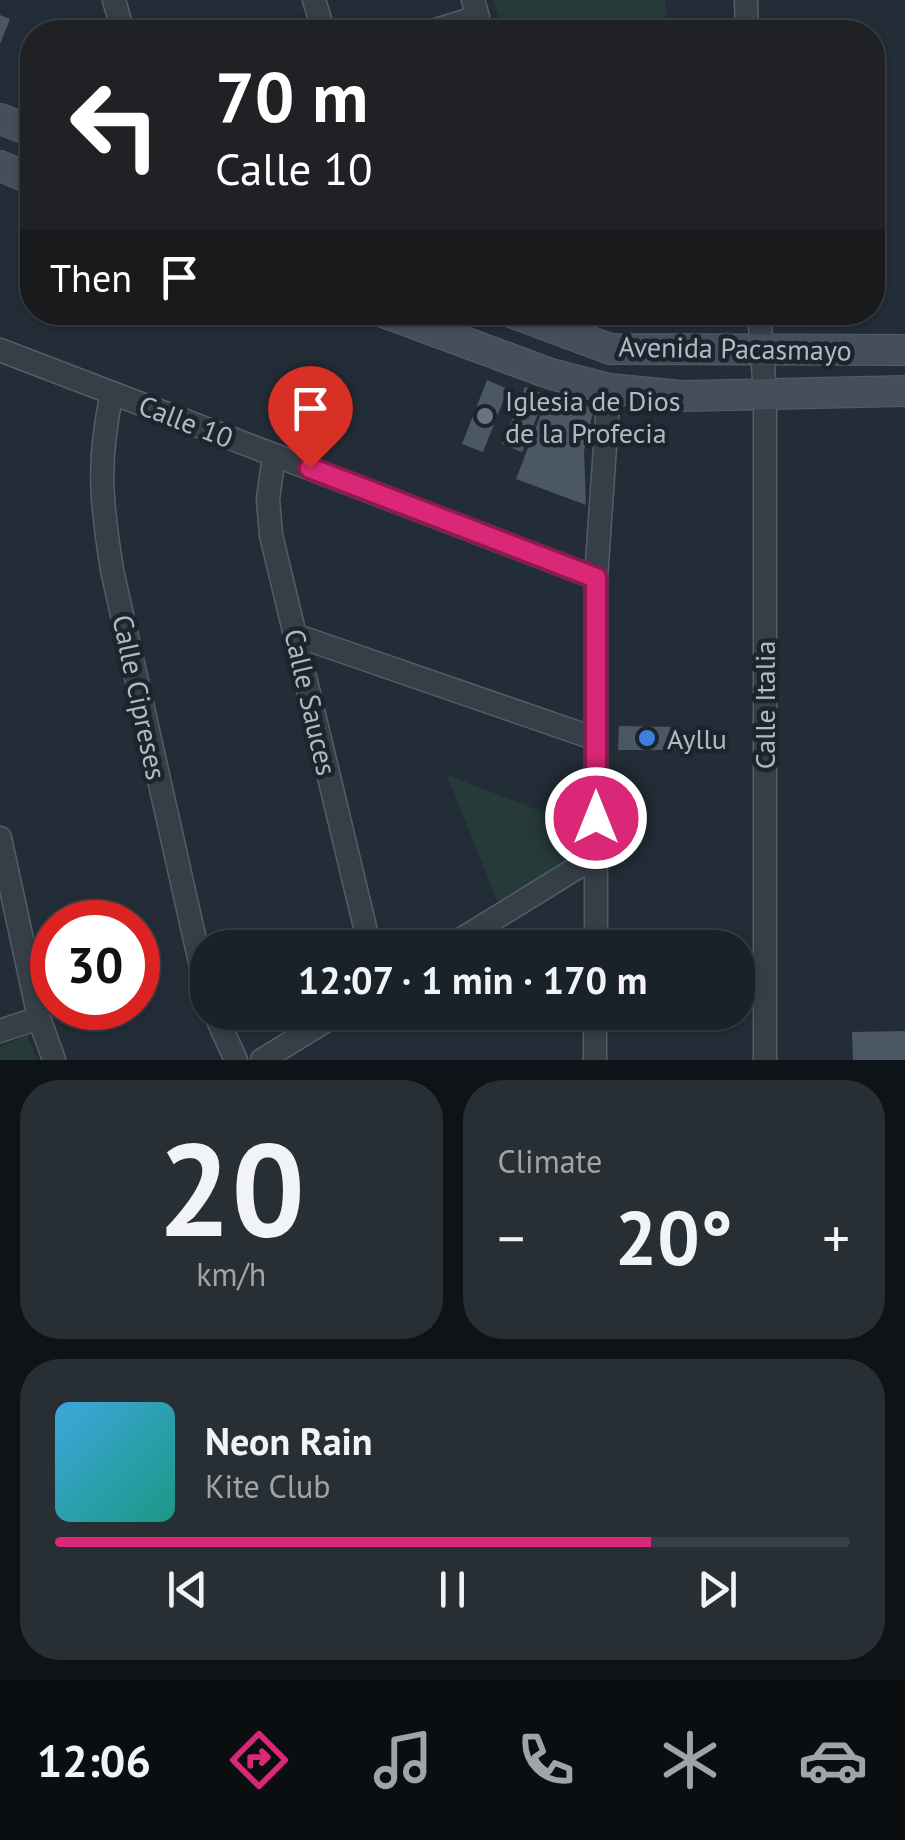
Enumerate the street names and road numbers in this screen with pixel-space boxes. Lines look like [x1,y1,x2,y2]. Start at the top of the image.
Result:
street label: Avenida Pacasmayo [618,327,852,369]
street label: Calle 10 [134,386,238,456]
street label: Calle Cipreses [104,611,176,783]
street label: Calle Sauces [276,625,346,779]
street label: Calle Italia [746,641,783,769]

